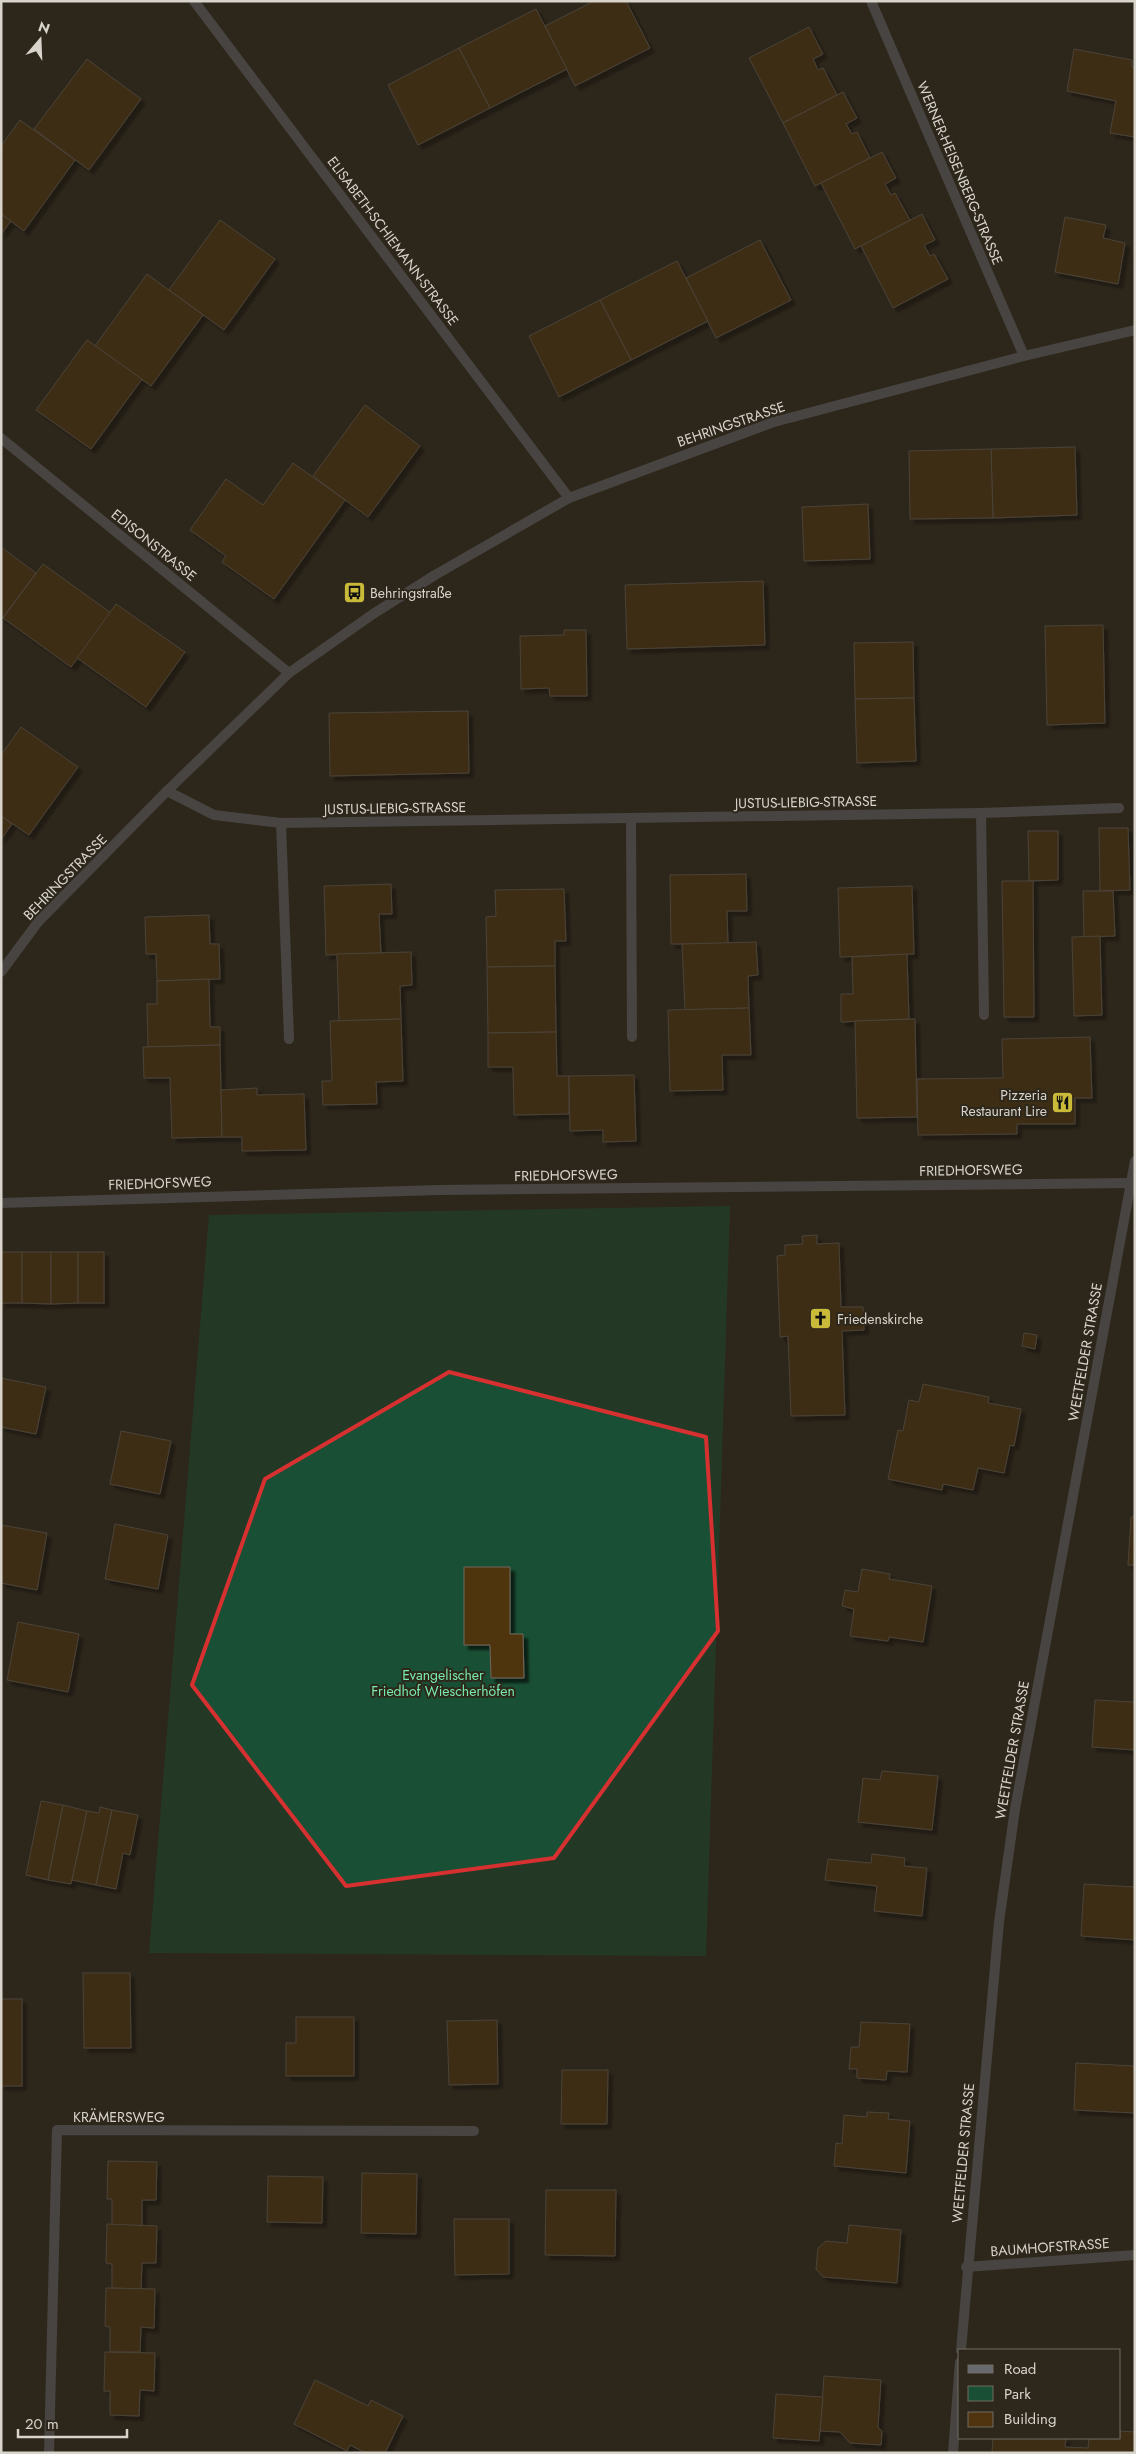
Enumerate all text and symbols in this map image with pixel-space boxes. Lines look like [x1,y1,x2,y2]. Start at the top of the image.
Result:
north arrow [15,15,65,65]
text: N [36,16,53,39]
street label: WERNER-HEISENBERG-STRASSE [912,78,1008,268]
street label: ELISABETH-SCHIEMANN-STRASSE [323,152,463,330]
street label: BEHRINGSTRASSE [674,396,788,452]
street label: EDISONSTRASSE [107,504,201,586]
bus stop icon: Behringstraße [342,581,366,605]
place label: Behringstraße [370,583,452,603]
street label: JUSTUS-LIEBIG-STRASSE [733,791,877,813]
street label: JUSTUS-LIEBIG-STRASSE [322,797,466,819]
street label: BEHRINGSTRASSE [19,829,111,925]
place label: Pizzeria Restaurant Lire [961,1085,1047,1121]
restaurant icon: Pizzeria Restaurant Lire [1051,1091,1075,1115]
street label: FRIEDHOFSWEG [919,1159,1023,1181]
street label: FRIEDHOFSWEG [514,1164,618,1186]
street label: FRIEDHOFSWEG [108,1171,212,1195]
street label: WEETFELDER STRASSE [1063,1281,1107,1423]
church icon: Friedenskirche [809,1307,833,1331]
place label: Friedenskirche [837,1309,923,1329]
park label: Evangelischer Friedhof Wiescherhöfen [371,1665,515,1701]
street label: WEETFELDER STRASSE [990,1679,1034,1821]
street label: WEETFELDER STRASSE [947,2082,979,2224]
street label: KRÄMERSWEG [73,2107,165,2127]
street label: BAUMHOFSTRASSE [990,2233,1110,2261]
legend [958,2349,1121,2439]
text: Road [1004,2358,1036,2380]
text: Park [1004,2383,1031,2405]
scale bar [18,2406,126,2438]
text: Building [1004,2408,1056,2430]
text: 20 m [25,2413,59,2435]

